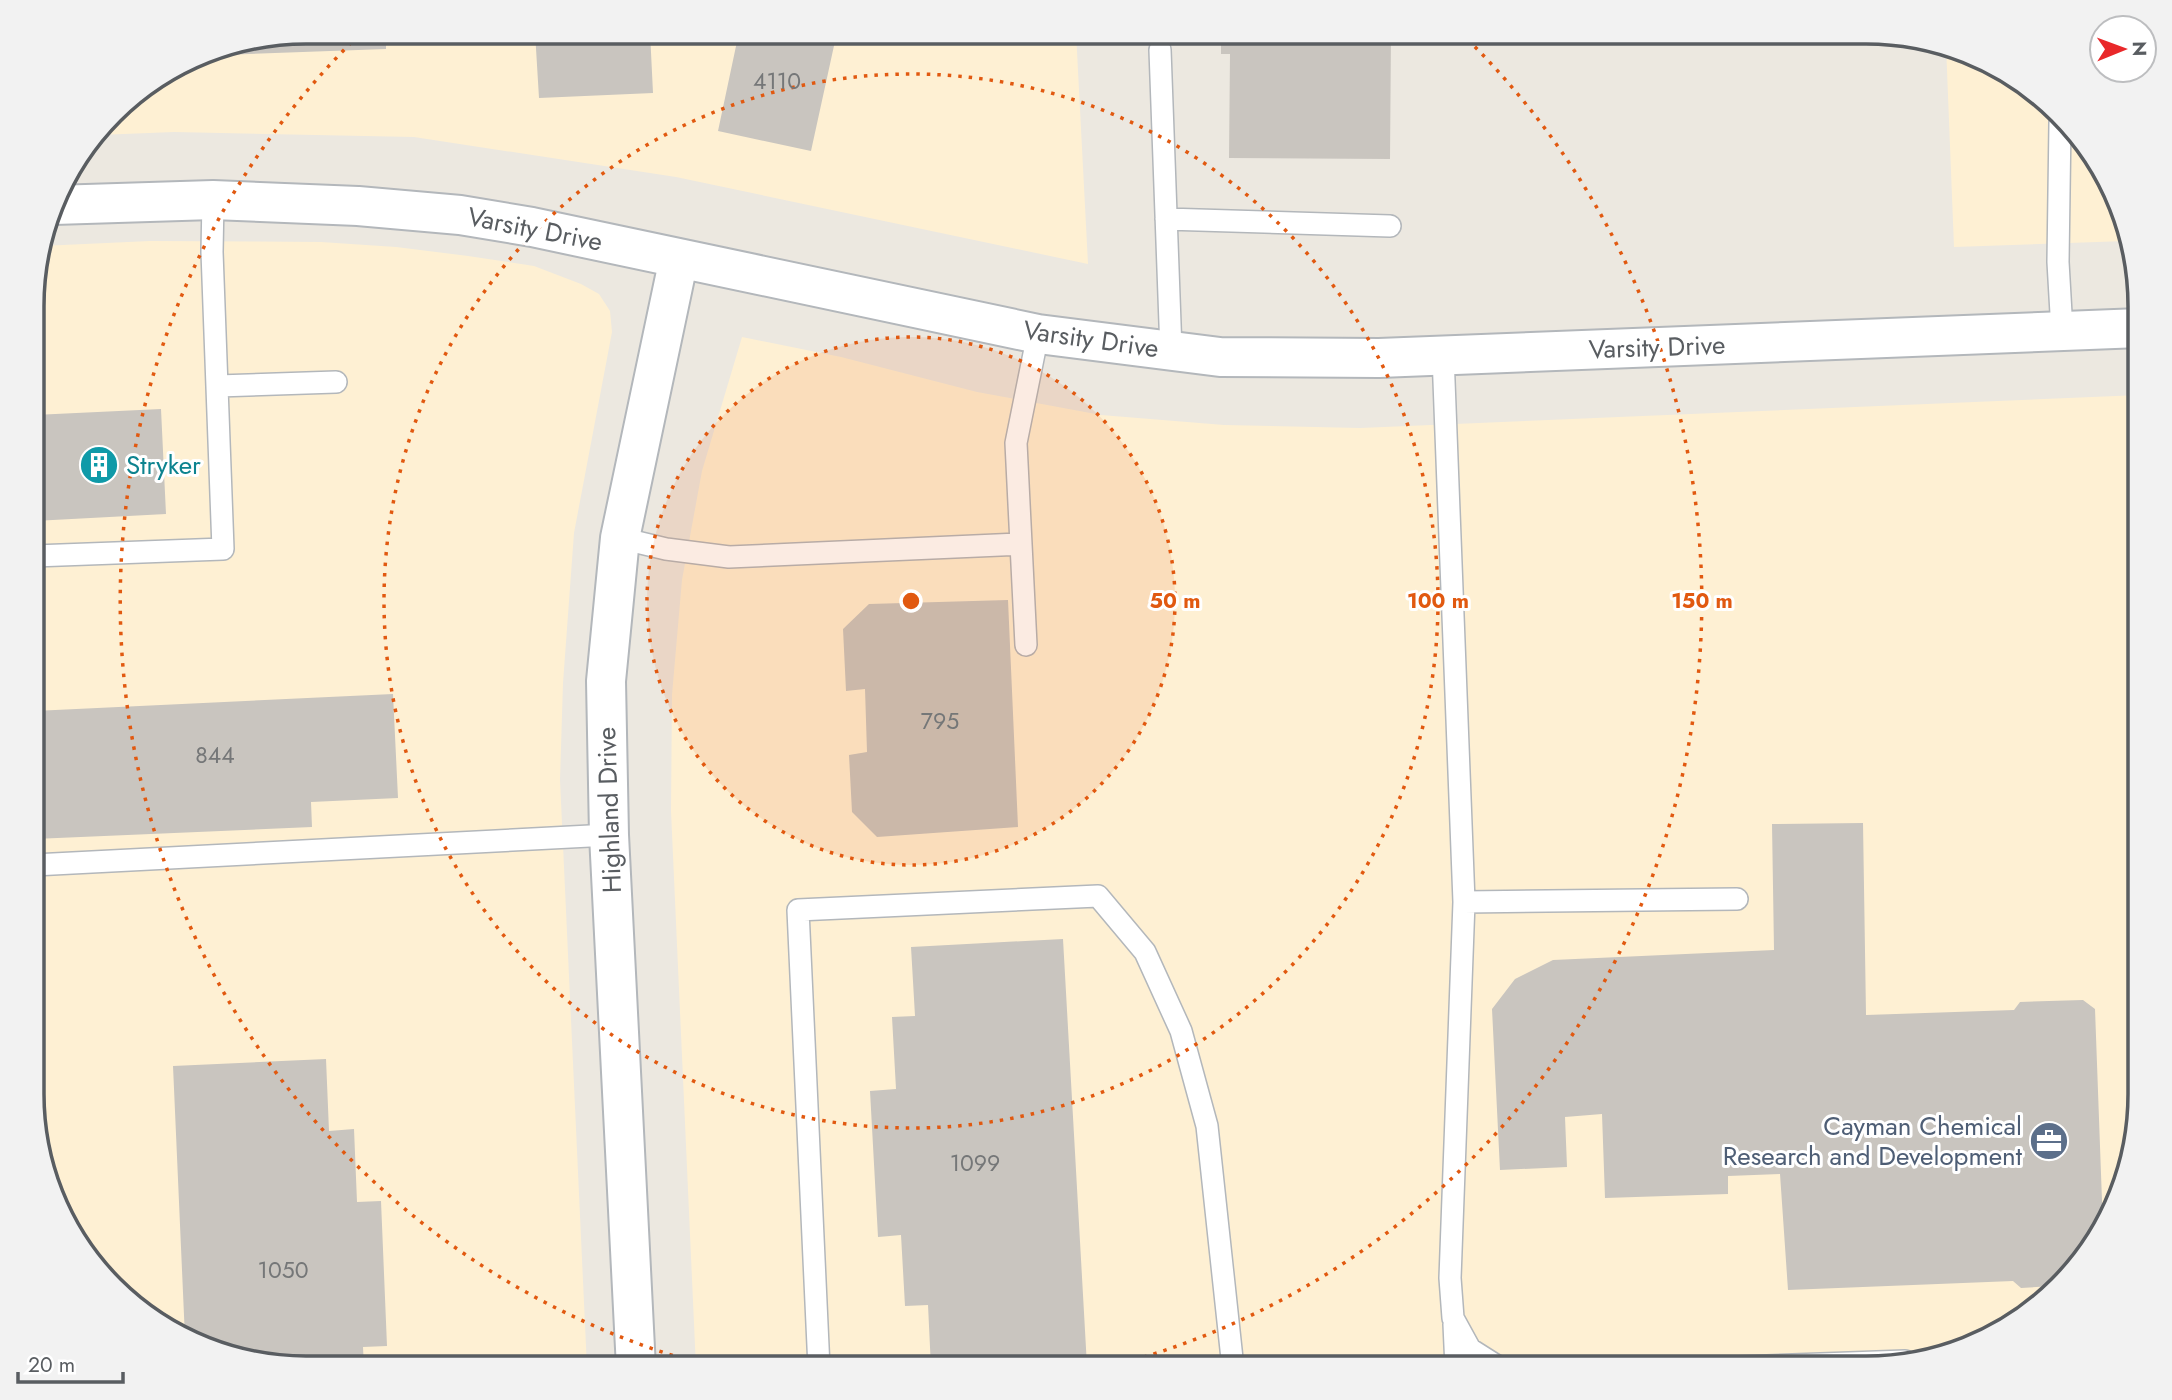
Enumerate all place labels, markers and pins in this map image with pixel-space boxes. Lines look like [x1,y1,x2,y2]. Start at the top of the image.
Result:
building icon: Stryker [78,444,120,486]
place label: Stryker [126,446,201,484]
centre of rings [899,589,923,613]
place label: Cayman Chemical Research and Development [1723,1107,2023,1175]
office icon: Cayman Chemical Research and Development [2028,1120,2070,1162]

